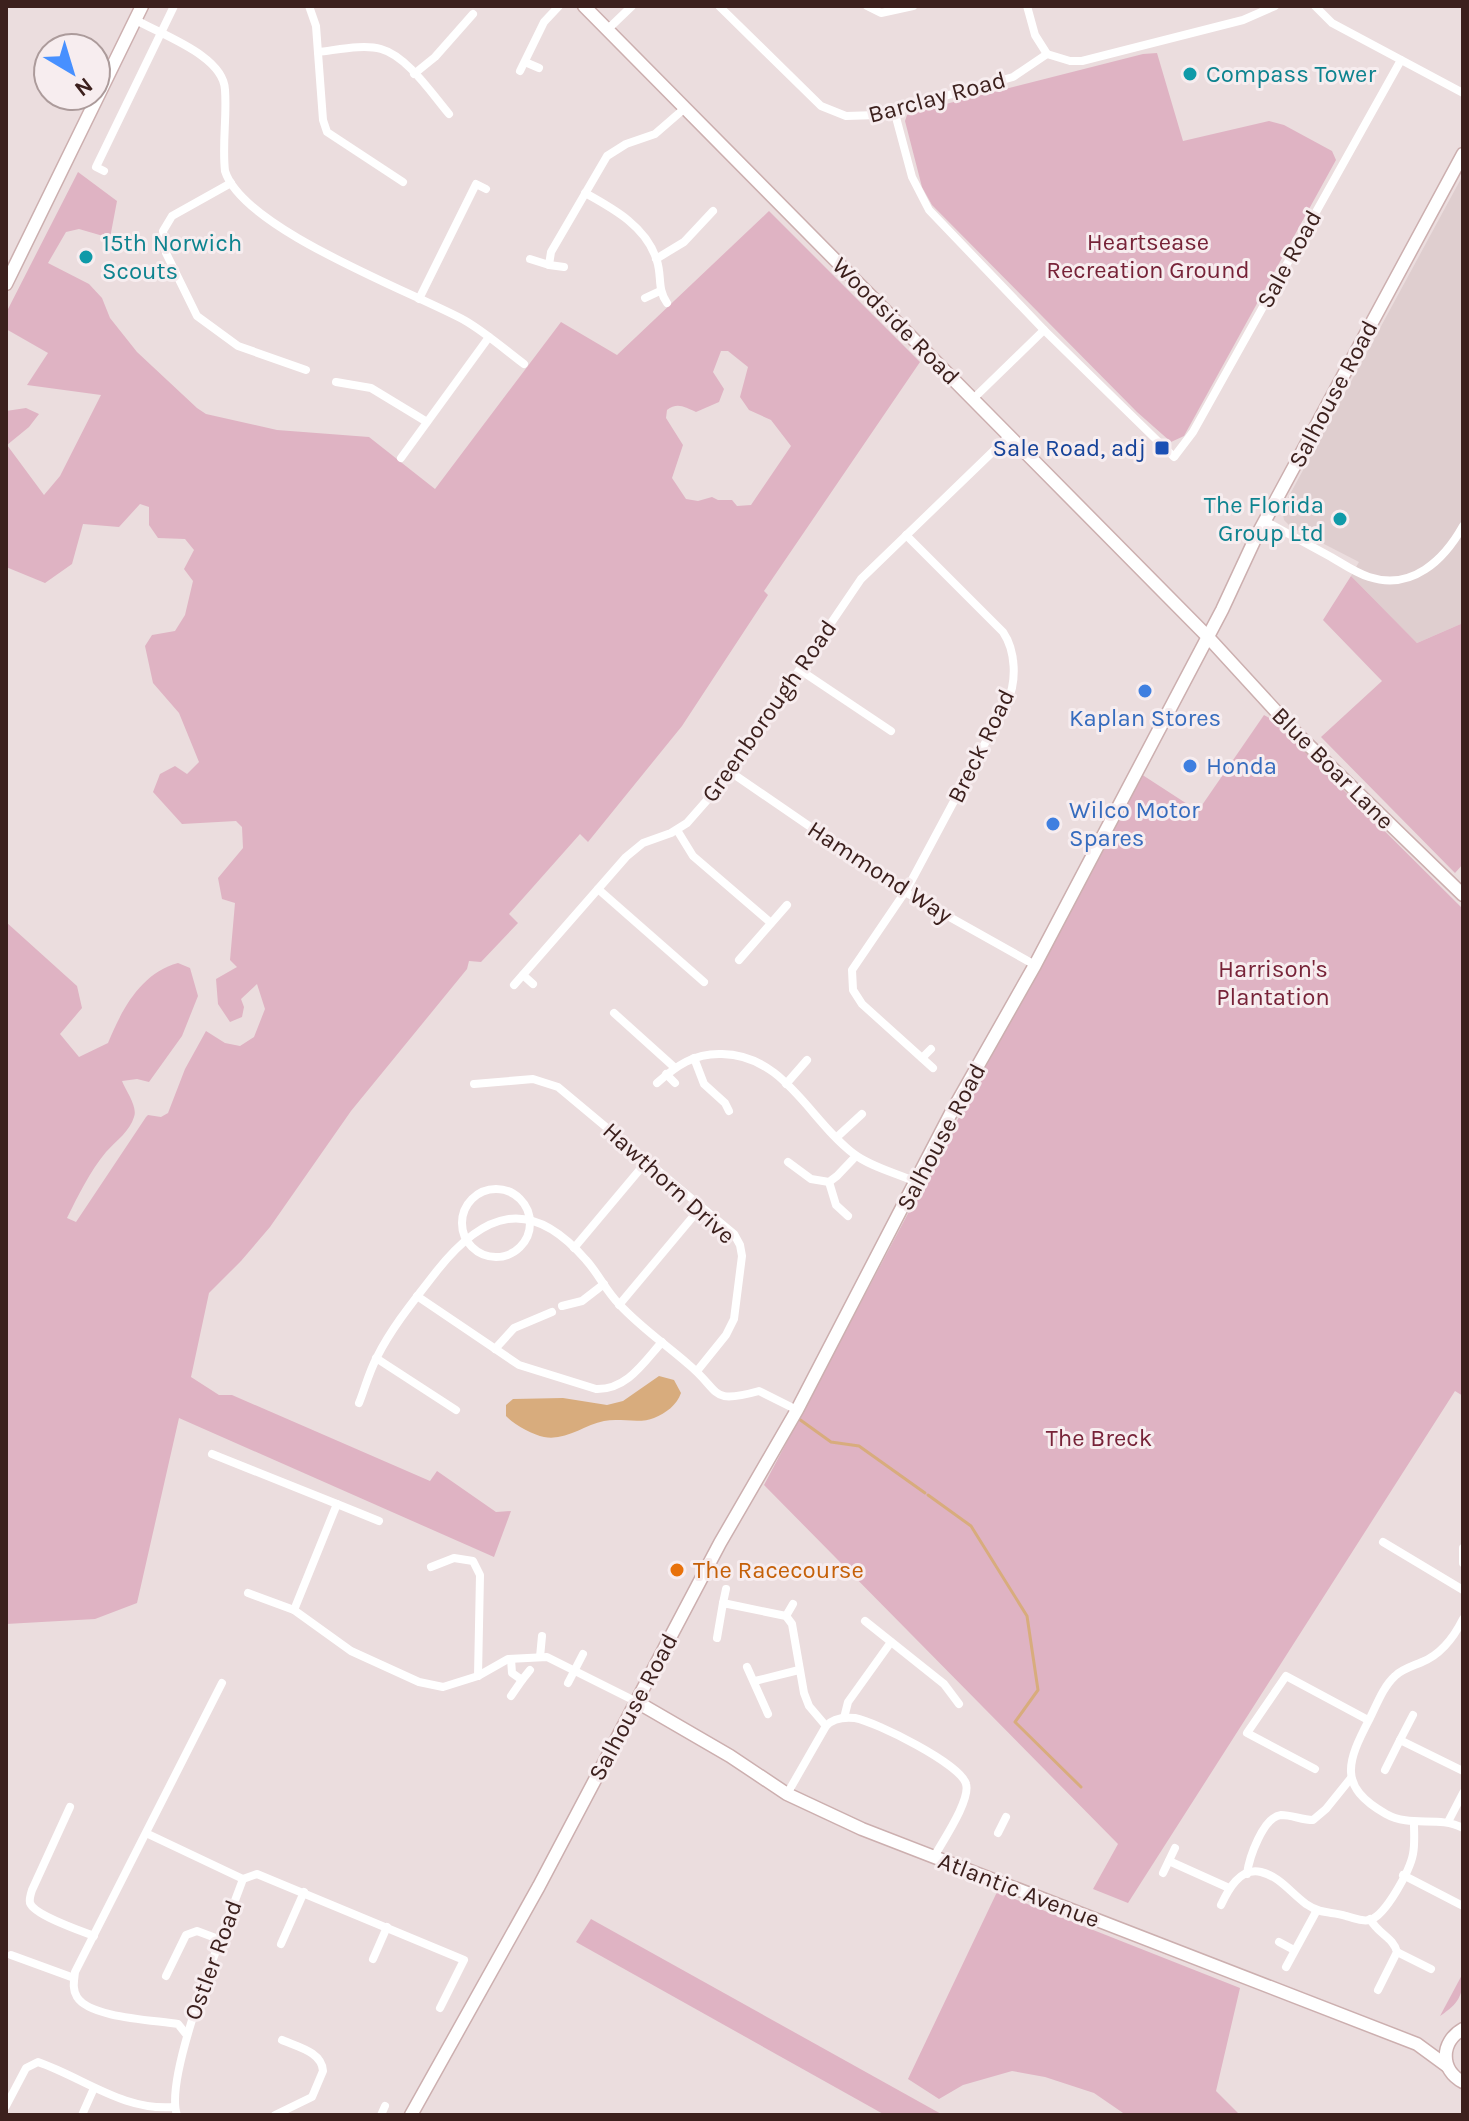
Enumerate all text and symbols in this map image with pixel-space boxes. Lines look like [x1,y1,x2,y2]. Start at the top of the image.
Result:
north arrow [32,32,112,112]
place label: Compass Tower [1206,60,1376,88]
street label: Barclay Road [865,65,1009,129]
marker: Compass Tower [1181,65,1199,83]
text: N [69,72,98,102]
street label: Sale Road [1251,205,1327,313]
park label: Heartsease Recreation Ground [1046,228,1250,284]
place label: 15th Norwich Scouts [102,229,242,285]
marker: 15th Norwich Scouts [77,248,95,266]
street label: Woodside Road [827,252,965,390]
street label: Salhouse Road [1283,316,1383,472]
place label: Sale Road, adj [993,434,1146,462]
marker: Sale Road, adj [1153,439,1171,457]
place label: The Florida Group Ltd [1204,491,1324,547]
marker: The Florida Group Ltd [1331,510,1349,528]
street label: Greenborough Road [696,615,842,807]
marker: Kaplan Stores [1136,682,1154,700]
street label: Breck Road [942,685,1020,807]
street label: Blue Boar Lane [1266,701,1400,835]
place label: Kaplan Stores [1069,704,1221,732]
place label: Honda [1206,752,1277,780]
marker: Honda [1181,757,1199,775]
place label: Wilco Motor Spares [1069,796,1200,852]
street label: Hammond Way [802,815,958,929]
marker: Wilco Motor Spares [1044,815,1062,833]
park label: Harrison's Plantation [1216,955,1330,1011]
street label: Salhouse Road [891,1059,991,1215]
street label: Hawthorn Drive [597,1116,741,1250]
park label: The Breck [1046,1424,1152,1452]
place label: The Racecourse [693,1556,864,1584]
marker: The Racecourse [668,1561,686,1579]
street label: Salhouse Road [583,1629,683,1785]
street label: Atlantic Avenue [934,1846,1104,1934]
street label: Ostler Road [178,1896,248,2024]

